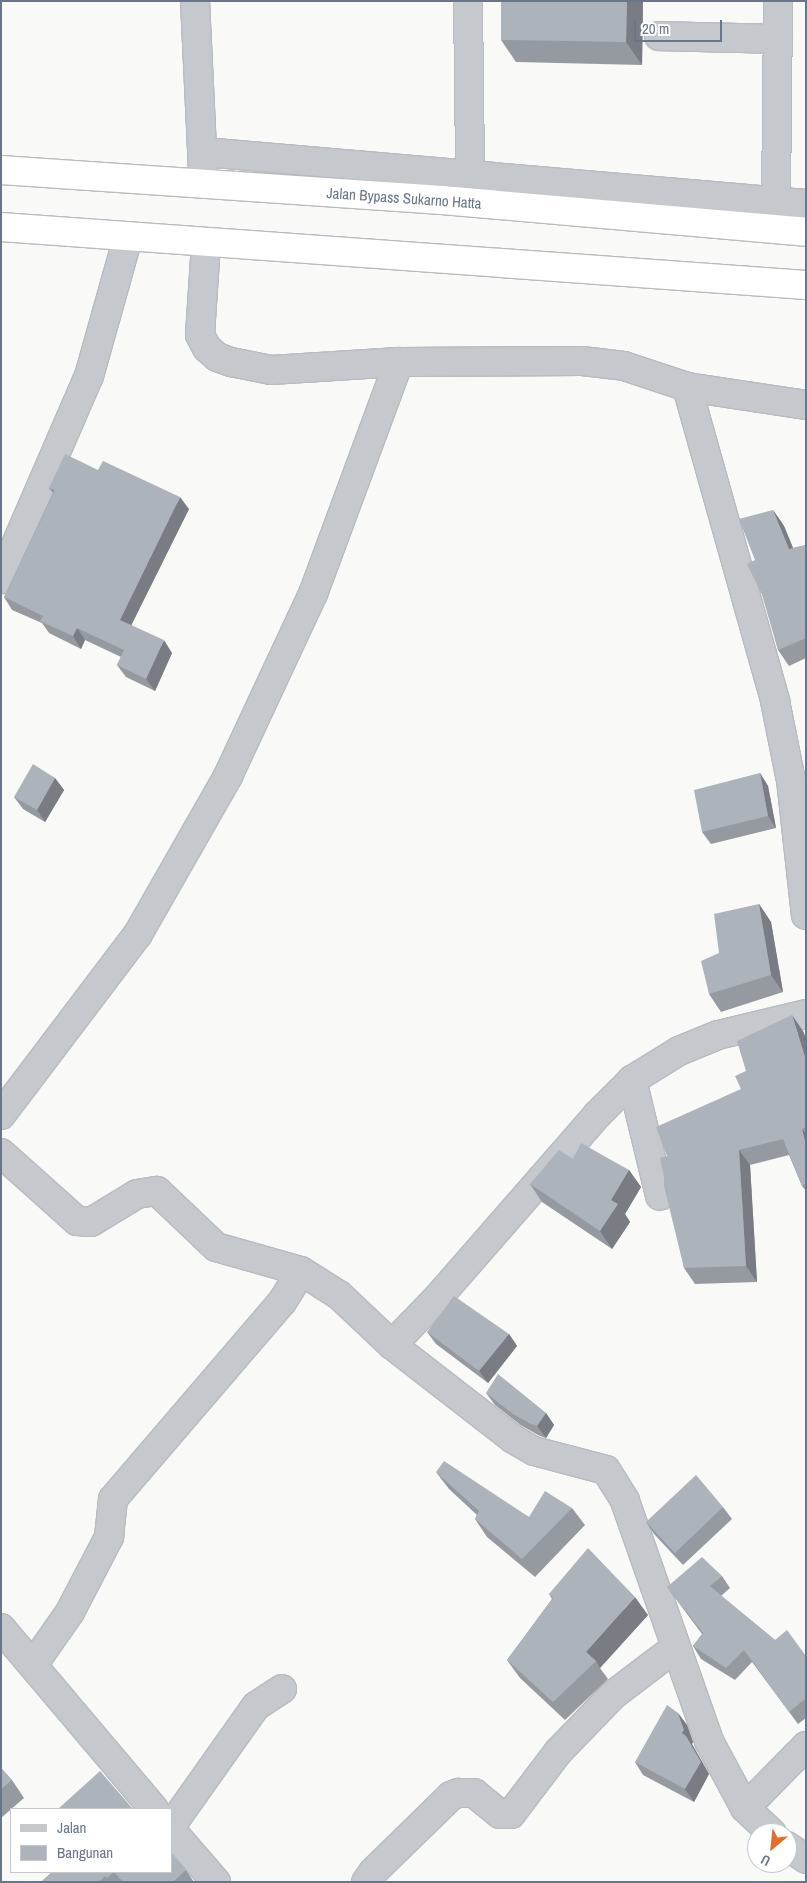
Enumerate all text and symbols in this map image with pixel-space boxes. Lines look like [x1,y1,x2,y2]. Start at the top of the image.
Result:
scale bar [637,10,724,42]
text: 20 m [642,18,669,39]
street label: Jalan Bypass Sukarno Hatta [326,184,482,212]
legend [10,1808,172,1873]
text: Jalan [57,1817,86,1838]
north arrow [747,1823,797,1873]
text: Bangunan [57,1842,113,1863]
text: U [758,1850,773,1870]

